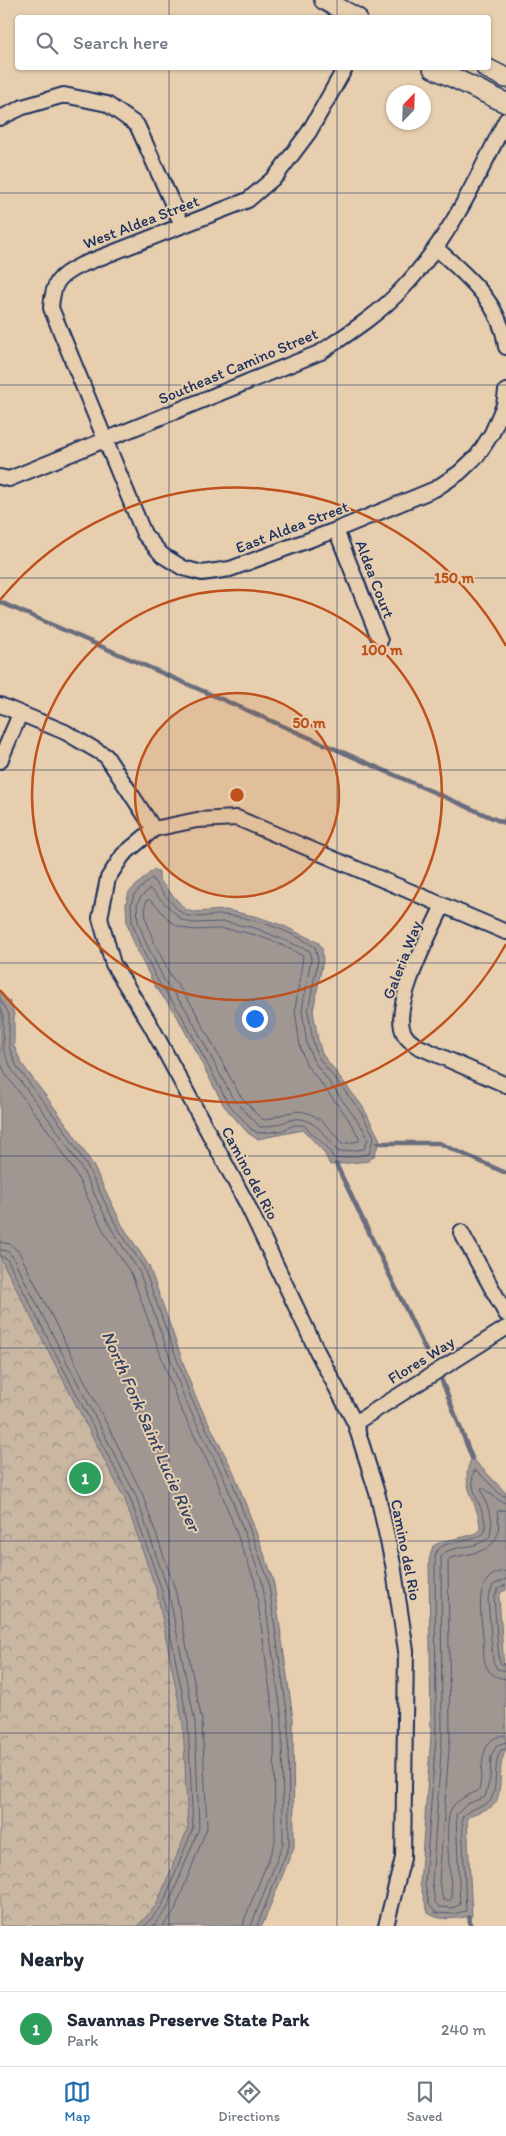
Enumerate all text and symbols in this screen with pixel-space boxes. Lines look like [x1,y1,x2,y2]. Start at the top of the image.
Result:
search box [15,15,491,70]
icon: search [33,29,61,57]
text: Search here [73,31,168,54]
north arrow [386,85,431,130]
street label: West Aldea Street [80,191,202,253]
street label: Southeast Camino Street [155,324,321,408]
street label: East Aldea Street [233,497,351,557]
street label: Aldea Court [351,537,399,621]
text: 150 m [434,569,474,587]
text: 100 m [361,641,403,659]
text: 50 m [292,714,326,732]
centre of rings [228,786,246,804]
street label: Galeria Way [378,918,426,1002]
your location [242,1006,268,1032]
street label: Camino del Rio [217,1123,283,1223]
water label: North Fork Saint Lucie River [97,1327,206,1536]
street label: Flores Way [384,1332,458,1388]
pin: 1 [69,1459,101,1497]
street label: Camino del Rio [387,1498,425,1602]
text: Nearby [20,1946,84,1971]
text: Savannas Preserve State Park [67,2008,309,2031]
text: 1 [32,2020,40,2039]
text: 240 m [441,2020,486,2039]
text: Park [67,2031,98,2050]
tab: Map [63,2078,91,2125]
tab: Directions [218,2078,280,2125]
tab: Saved [407,2078,443,2125]

